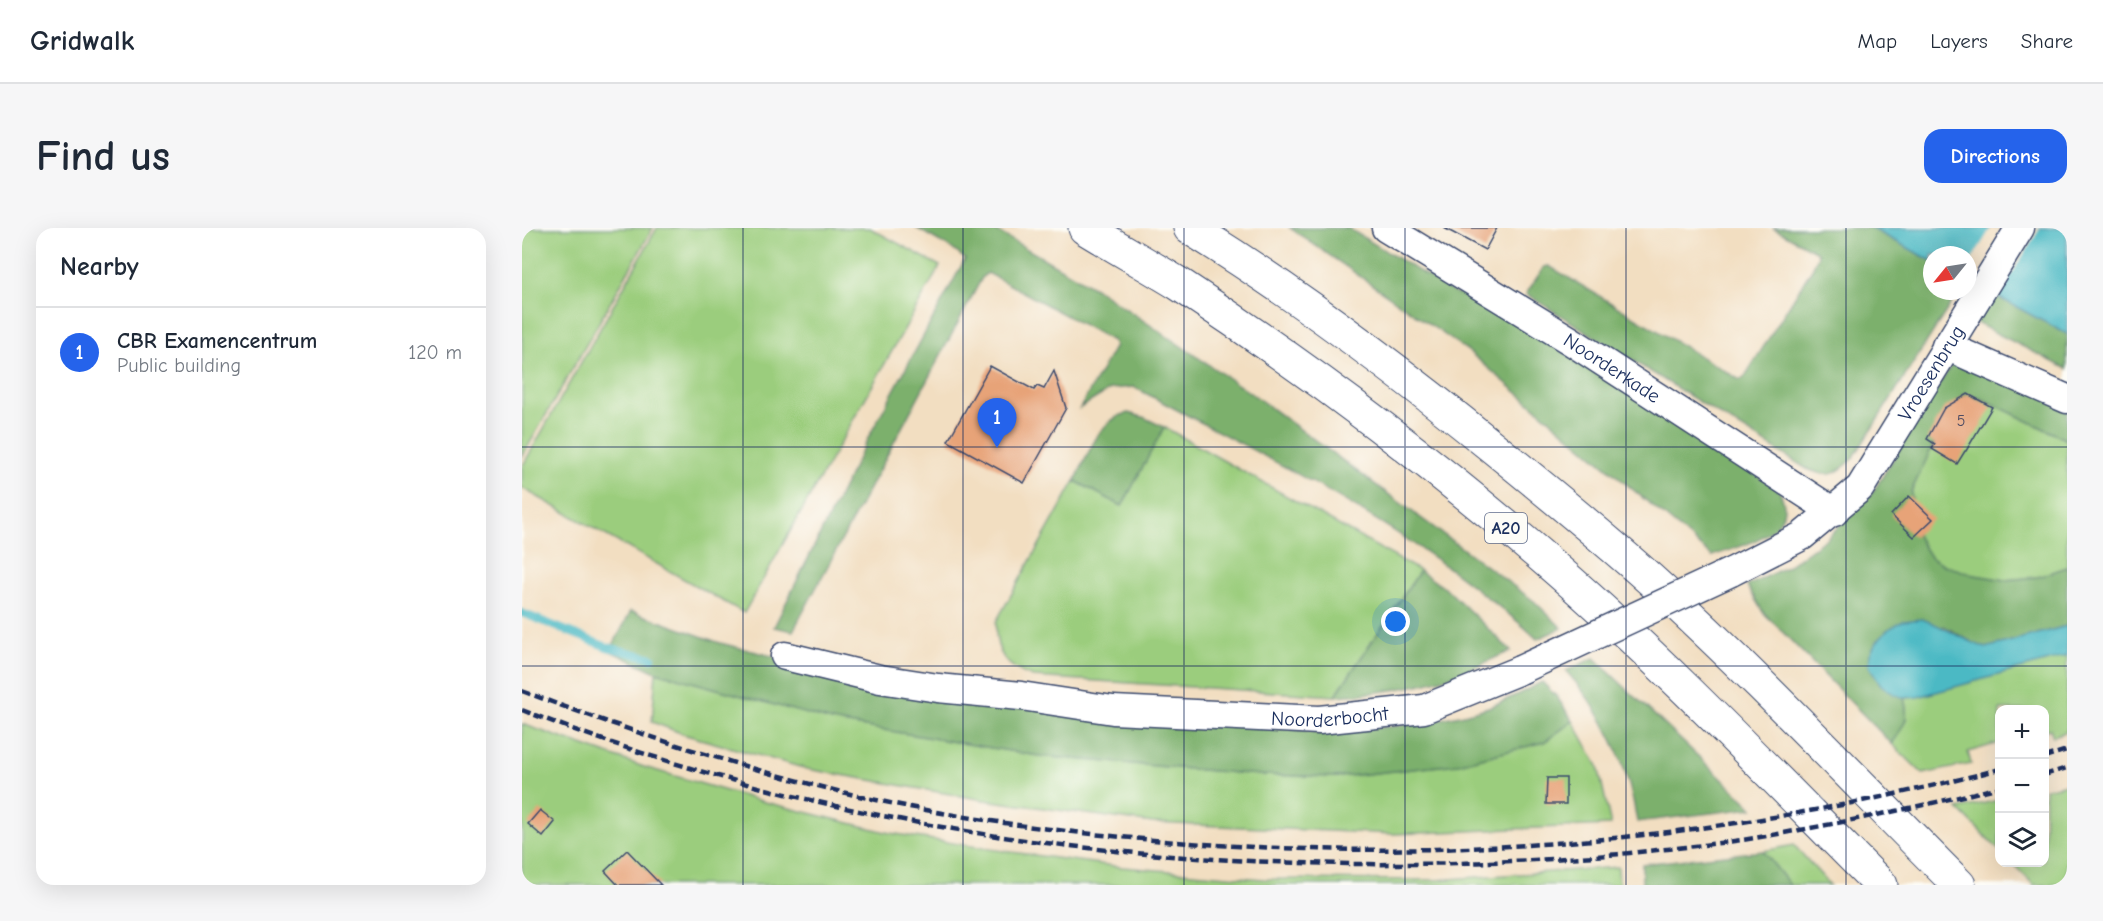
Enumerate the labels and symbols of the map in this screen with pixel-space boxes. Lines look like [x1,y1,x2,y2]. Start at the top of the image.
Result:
north arrow [1923,246,1977,300]
street label: Vroesenbrug [1893,321,1969,425]
street label: Noorderkade [1560,328,1665,408]
pin: 1 [978,398,1016,448]
house number: 5 [1957,412,1965,430]
road number: A20 [1485,513,1527,543]
your location [1381,607,1410,636]
street label: Noorderbocht [1271,701,1391,732]

